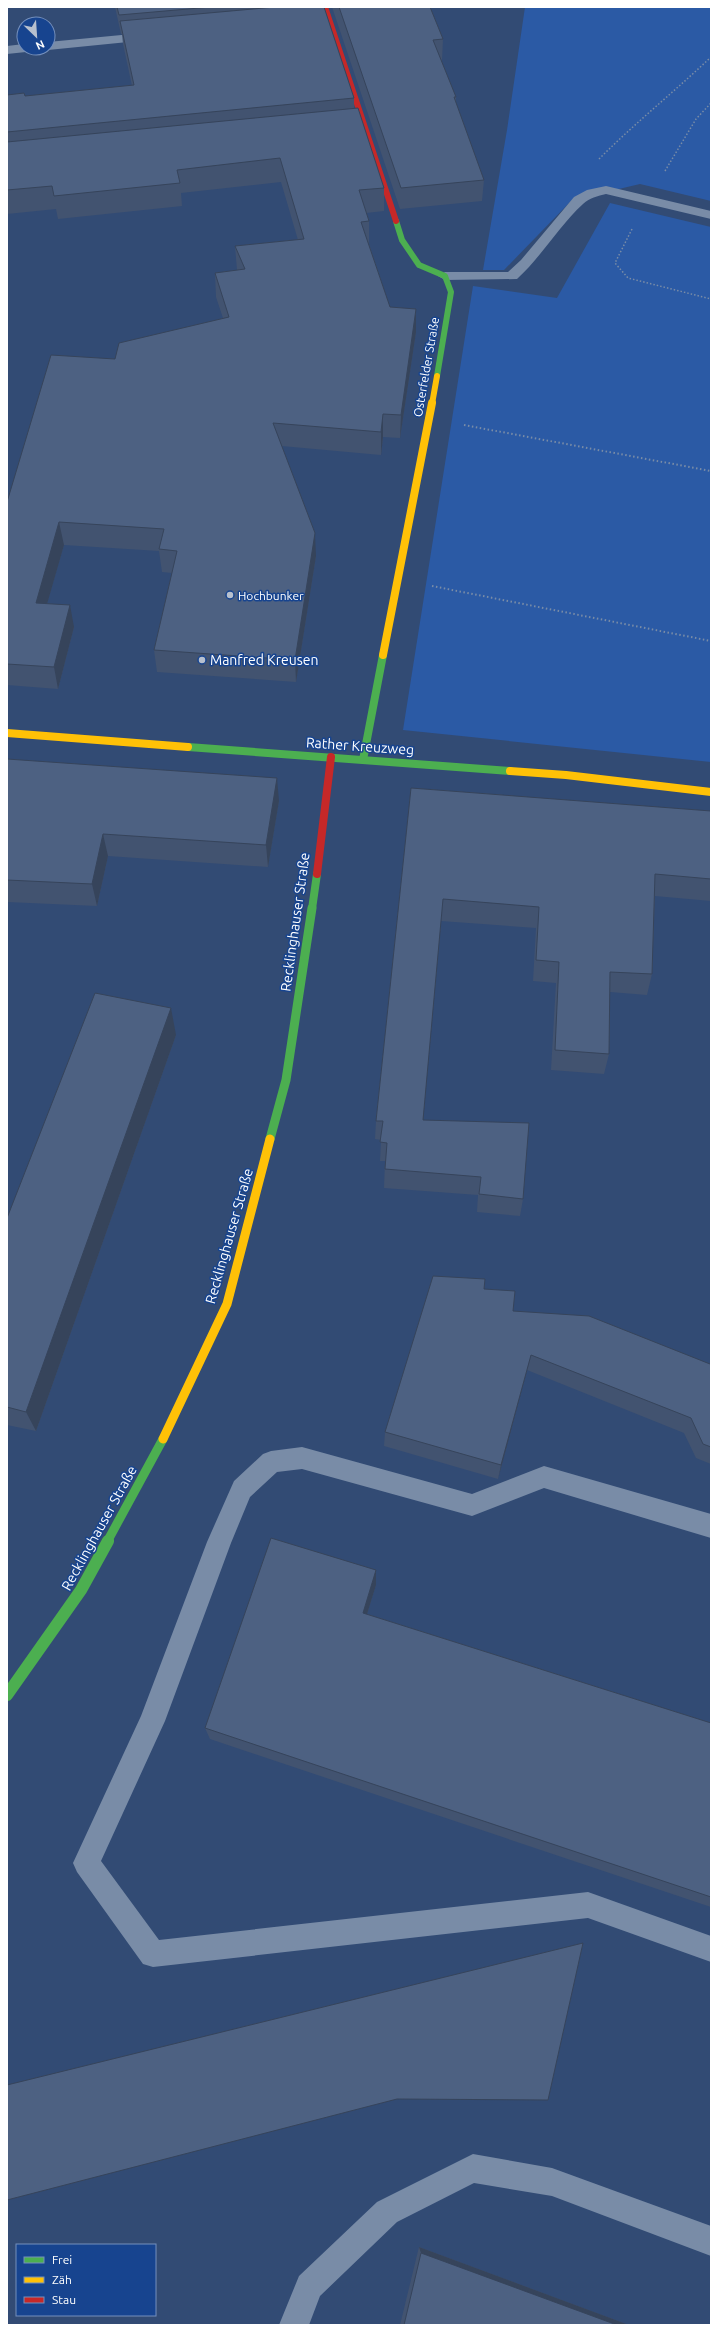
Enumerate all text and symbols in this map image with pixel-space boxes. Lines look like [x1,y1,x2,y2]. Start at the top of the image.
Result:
north arrow [16,16,56,56]
text: N [34,38,46,52]
street label: Osterfelder Straße [411,316,441,418]
place label: Hochbunker [238,589,304,602]
marker: Hochbunker [225,590,235,600]
place label: Manfred Kreusen [210,652,318,668]
marker: Manfred Kreusen [197,655,207,665]
street label: Rather Kreuzweg [305,734,415,758]
street label: Recklinghauser Straße [277,852,313,992]
street label: Recklinghauser Straße [202,1166,256,1306]
street label: Recklinghauser Straße [58,1463,140,1593]
legend [16,2244,156,2316]
text: Frei [52,2253,72,2266]
text: Zäh [52,2273,72,2286]
text: Stau [52,2293,76,2306]

